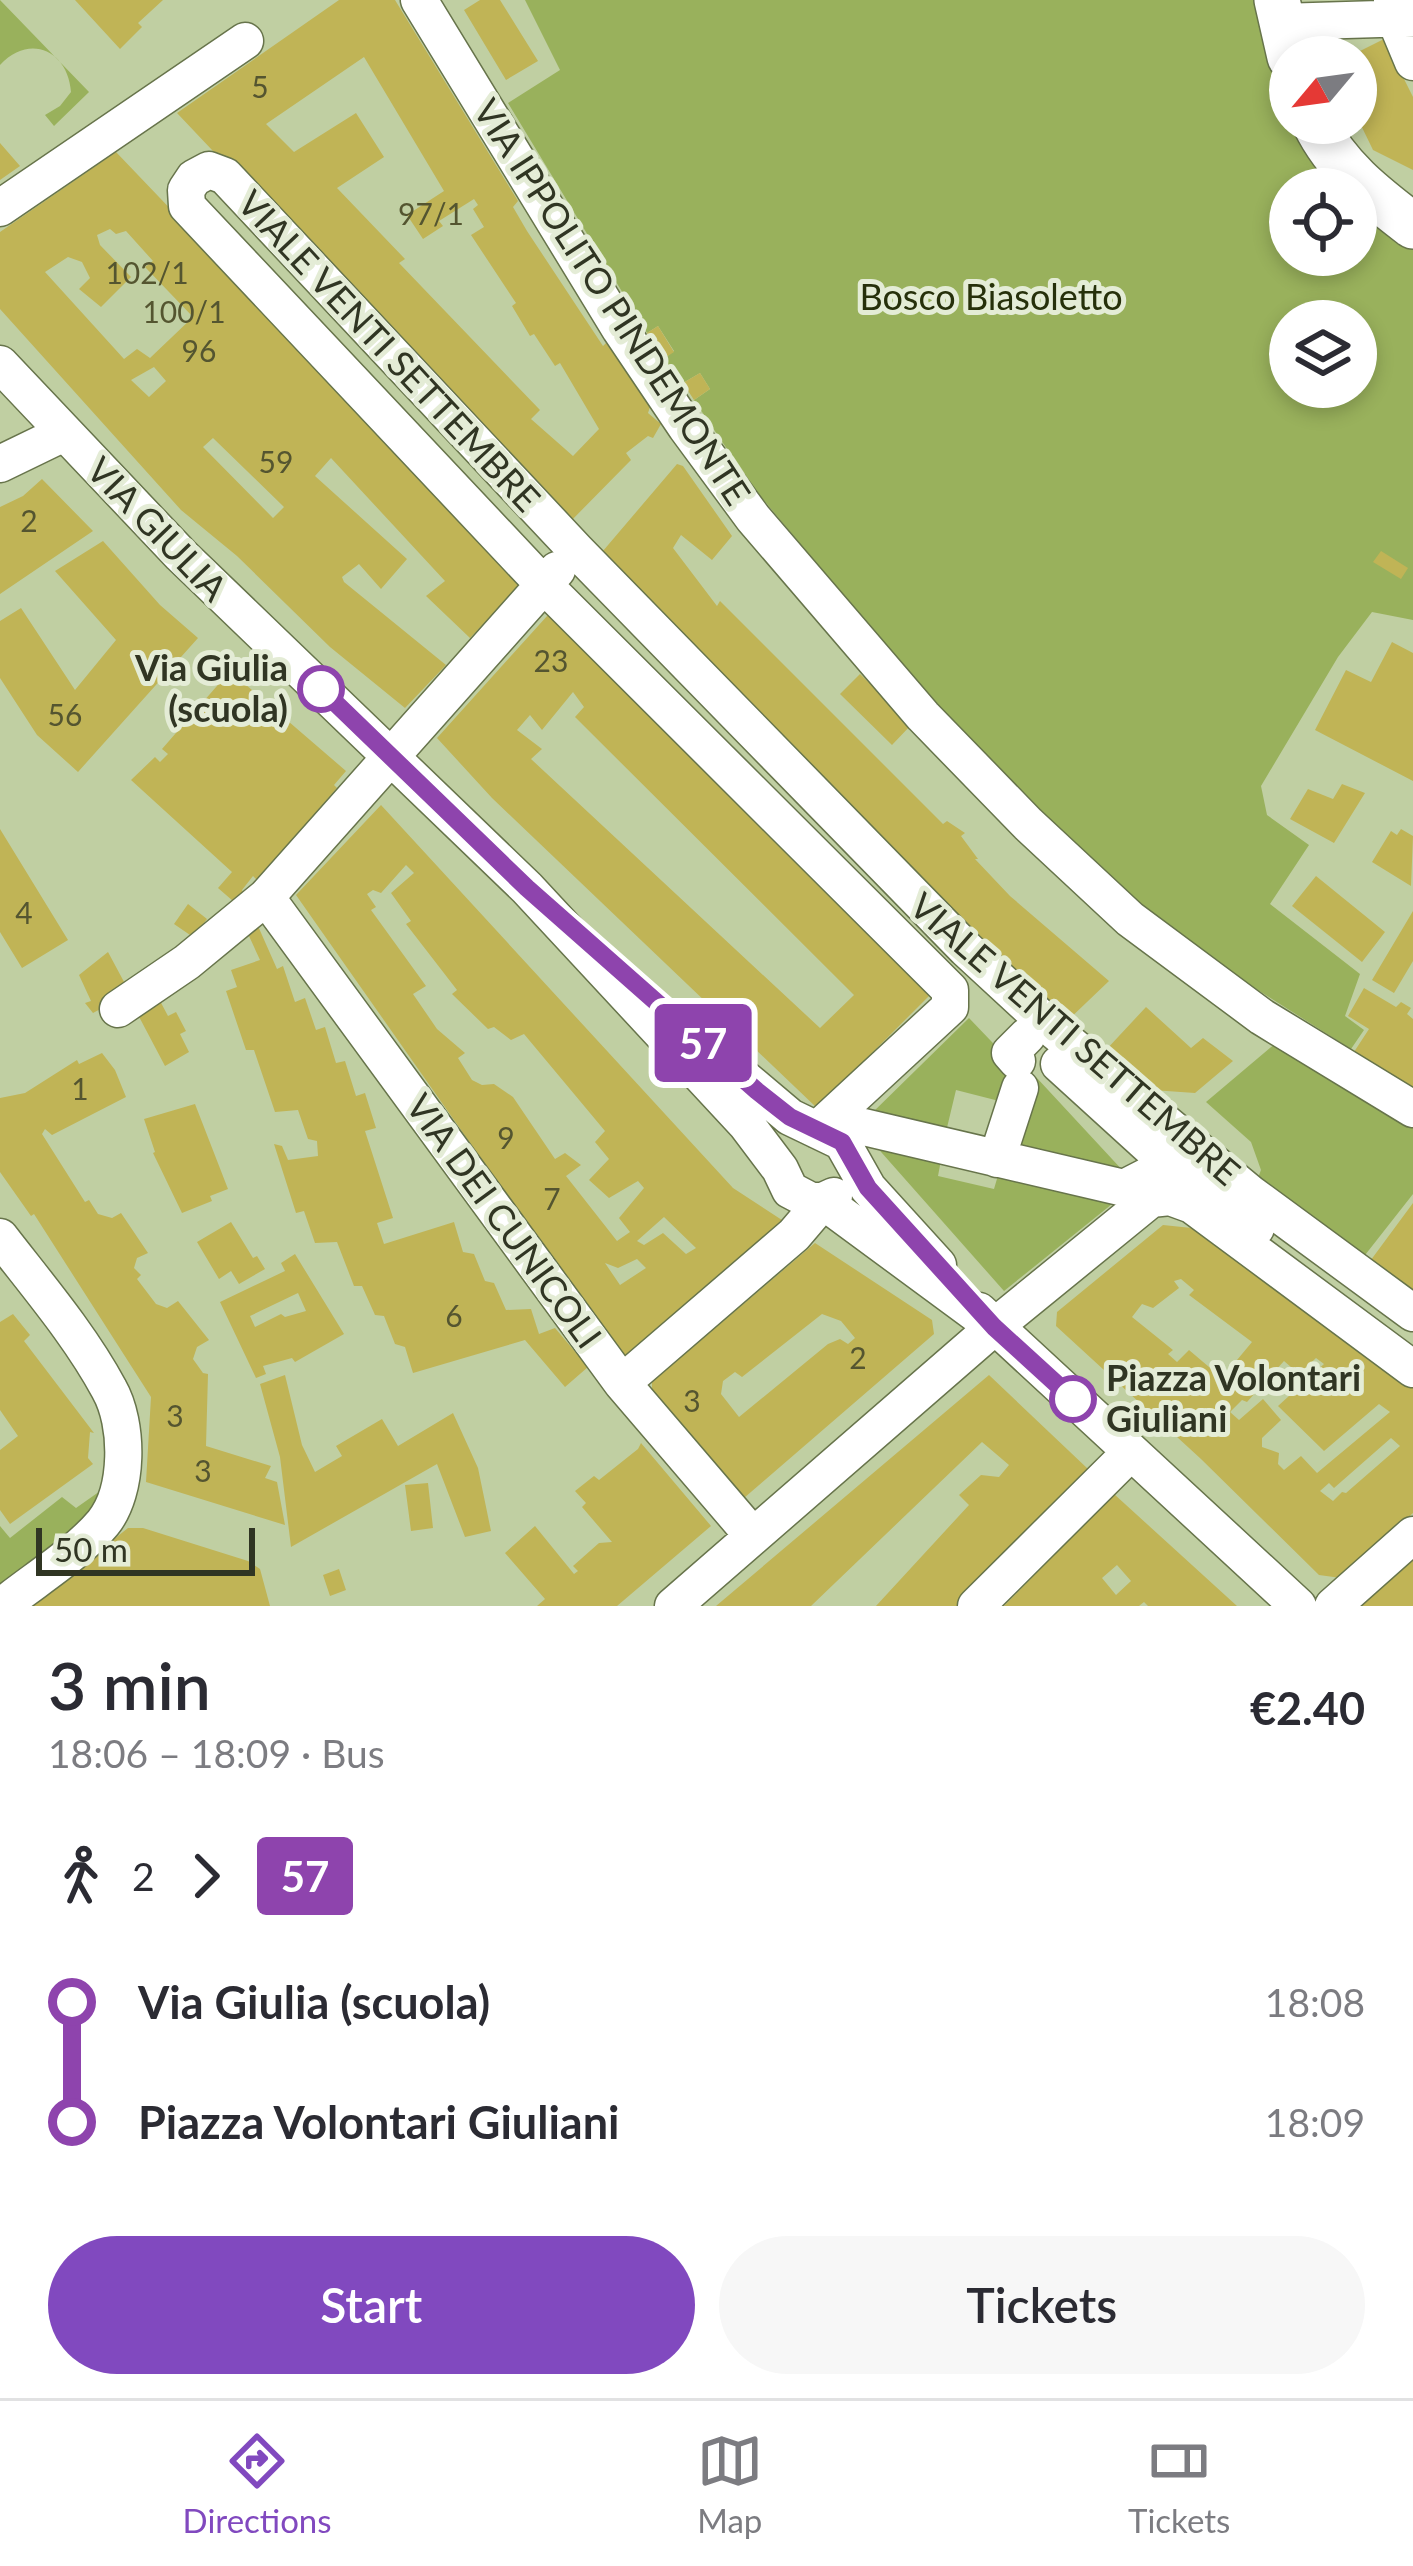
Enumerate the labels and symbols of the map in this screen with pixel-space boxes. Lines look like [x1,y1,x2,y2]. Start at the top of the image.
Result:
north arrow [1269,36,1377,144]
house number: 5 [251,68,269,104]
street label: VIA IPPOLITO PINDEMONTE [465,90,761,513]
street label: VIALE VENTI SETTEMBRE [229,181,550,520]
house number: 97/1 [398,195,464,231]
house number: 102/1 [105,254,189,290]
park label: Bosco Biasoletto [859,274,1123,318]
house number: 100/1 [142,293,226,329]
house number: 96 [182,332,216,368]
house number: 59 [259,443,293,479]
street label: VIA GIULIA [78,447,237,610]
house number: 2 [20,502,38,538]
house number: 23 [534,642,568,678]
place label: Via Giulia (scuola) [134,645,288,730]
marker: Via Giulia (scuola) [299,667,343,711]
house number: 56 [48,696,82,732]
street label: VIALE VENTI SETTEMBRE [902,883,1250,1194]
house number: 4 [15,894,33,930]
line badge: 57 [649,1004,757,1082]
house number: 1 [71,1070,89,1106]
street label: VIA DEI CUNICOLI [398,1085,612,1356]
house number: 9 [497,1119,515,1155]
house number: 7 [543,1180,561,1216]
house number: 6 [445,1297,463,1333]
house number: 2 [849,1339,867,1375]
place label: Piazza Volontari Giuliani [1106,1355,1361,1440]
marker: Piazza Volontari Giuliani [1051,1377,1095,1421]
house number: 3 [683,1382,701,1418]
house number: 3 [166,1397,184,1433]
house number: 3 [194,1452,212,1488]
scale bar [36,1522,255,1575]

